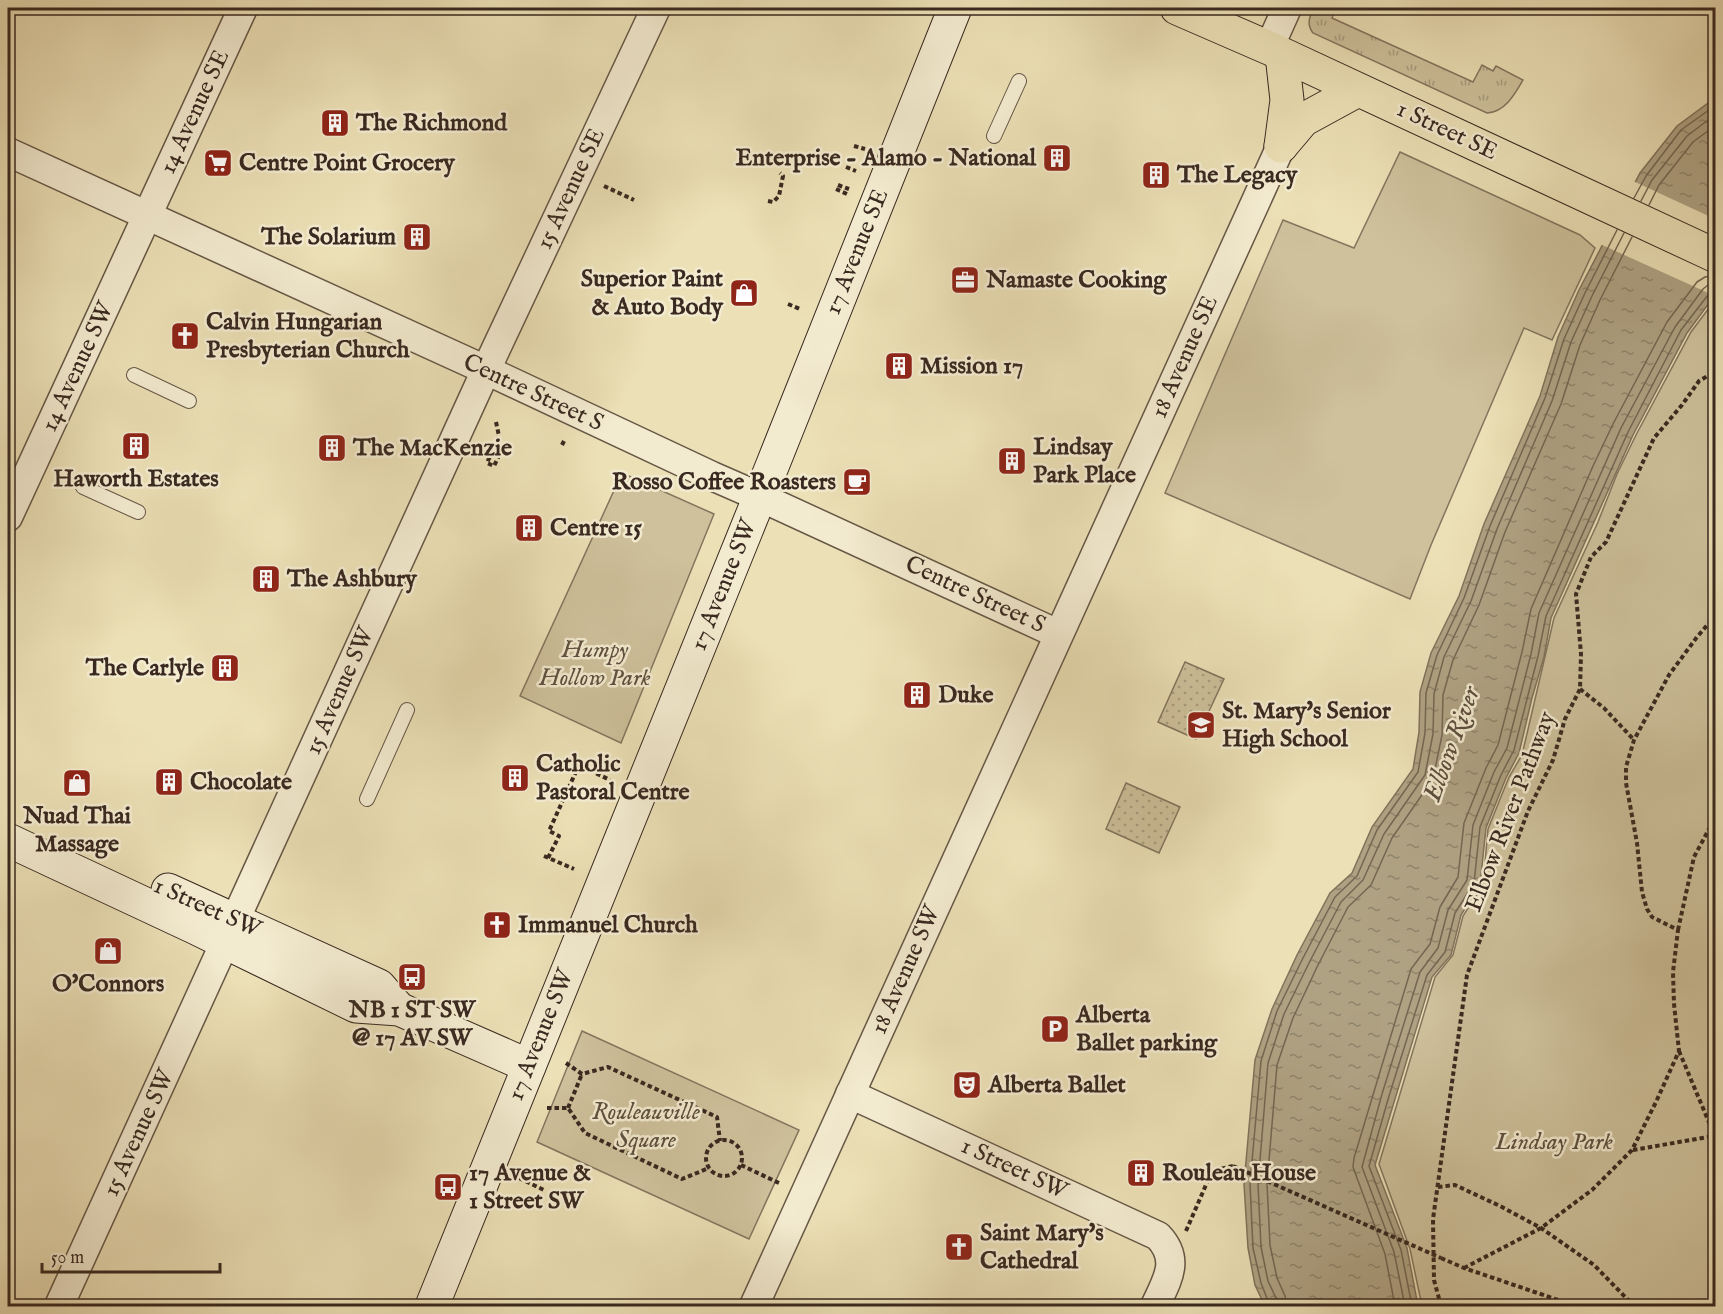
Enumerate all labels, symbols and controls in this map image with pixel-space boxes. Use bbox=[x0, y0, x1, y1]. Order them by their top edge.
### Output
street label: 14 Avenue SE bbox=[153, 45, 237, 179]
street label: 1 Street SE bbox=[1392, 94, 1502, 168]
building icon: The Richmond bbox=[319, 107, 351, 139]
place label: The Richmond bbox=[355, 108, 508, 139]
street label: 15 Avenue SE bbox=[529, 123, 613, 255]
building icon: Enterprise - Alamo - National bbox=[1041, 142, 1073, 174]
place label: Enterprise - Alamo - National bbox=[736, 143, 1036, 174]
supermarket icon: Centre Point Grocery bbox=[202, 147, 234, 179]
place label: Centre Point Grocery bbox=[239, 148, 456, 179]
building icon: The Legacy bbox=[1140, 159, 1172, 191]
place label: The Legacy bbox=[1176, 160, 1299, 191]
street label: 17 Avenue SE bbox=[818, 185, 896, 319]
building icon: The Solarium bbox=[401, 221, 433, 253]
place label: The Solarium bbox=[260, 222, 396, 253]
place label: Superior Paint & Auto Body bbox=[581, 264, 724, 323]
office icon: Namaste Cooking bbox=[949, 264, 981, 296]
place label: Namaste Cooking bbox=[985, 265, 1167, 296]
shop icon: Superior Paint & Auto Body bbox=[728, 277, 760, 309]
street label: 18 Avenue SE bbox=[1144, 291, 1226, 423]
street label: 14 Avenue SW bbox=[34, 296, 122, 437]
place label: Calvin Hungarian Presbyterian Church bbox=[206, 307, 410, 366]
church icon: Calvin Hungarian Presbyterian Church bbox=[169, 320, 201, 352]
street label: Centre Street S bbox=[458, 347, 608, 439]
building icon: Mission 17 bbox=[883, 350, 915, 382]
place label: Mission 17 bbox=[920, 351, 1023, 382]
building icon: Haworth Estates bbox=[120, 430, 152, 462]
building icon: The MacKenzie bbox=[316, 432, 348, 464]
place label: Lindsay Park Place bbox=[1033, 432, 1136, 491]
place label: The MacKenzie bbox=[352, 433, 512, 464]
building icon: Lindsay Park Place bbox=[996, 445, 1028, 477]
place label: Haworth Estates bbox=[53, 464, 219, 495]
cafe icon: Rosso Coffee Roasters bbox=[841, 466, 873, 498]
place label: Rosso Coffee Roasters bbox=[612, 467, 837, 498]
building icon: Centre 15 bbox=[513, 512, 545, 544]
place label: Centre 15 bbox=[550, 513, 642, 544]
street label: 17 Avenue SW bbox=[684, 514, 765, 655]
street label: Centre Street S bbox=[900, 549, 1050, 641]
building icon: The Ashbury bbox=[250, 563, 282, 595]
place label: The Ashbury bbox=[286, 564, 418, 595]
street label: 15 Avenue SW bbox=[298, 621, 382, 760]
park label: Humpy Hollow Park bbox=[538, 635, 651, 694]
building icon: The Carlyle bbox=[209, 652, 241, 684]
place label: The Carlyle bbox=[85, 653, 204, 684]
building icon: Duke bbox=[901, 679, 933, 711]
place label: Duke bbox=[938, 680, 993, 711]
water label: Elbow River bbox=[1416, 681, 1488, 807]
place label: St. Mary's Senior High School bbox=[1222, 696, 1391, 755]
street label: Elbow River Pathway bbox=[1459, 707, 1564, 917]
school or university icon: St. Mary's Senior High School bbox=[1185, 709, 1217, 741]
place label: Catholic Pastoral Centre bbox=[536, 749, 690, 808]
building icon: Catholic Pastoral Centre bbox=[499, 762, 531, 794]
building icon: Chocolate bbox=[153, 766, 185, 798]
shop icon: Nuad Thai Massage bbox=[61, 767, 93, 799]
place label: Chocolate bbox=[190, 767, 292, 798]
place label: Nuad Thai Massage bbox=[22, 801, 132, 860]
street label: 1 Street SW bbox=[149, 871, 267, 946]
street label: 18 Avenue SW bbox=[864, 900, 949, 1039]
church icon: Immanuel Church bbox=[481, 909, 513, 941]
place label: Immanuel Church bbox=[518, 910, 698, 941]
shop icon: O'Connors bbox=[92, 935, 124, 967]
bus stop icon: NB 1 ST SW @ 17 AV SW bbox=[396, 961, 428, 993]
street label: 17 Avenue SW bbox=[501, 964, 582, 1105]
place label: O'Connors bbox=[52, 969, 165, 1000]
place label: NB 1 ST SW @ 17 AV SW bbox=[348, 995, 477, 1054]
place label: Alberta Ballet parking bbox=[1075, 1000, 1218, 1059]
parking icon: Alberta Ballet parking bbox=[1039, 1013, 1071, 1045]
street label: 15 Avenue SW bbox=[96, 1064, 182, 1201]
theatre icon: Alberta Ballet bbox=[951, 1069, 983, 1101]
place label: Alberta Ballet bbox=[987, 1070, 1127, 1101]
park label: Rouleauville Square bbox=[592, 1097, 700, 1156]
park label: Lindsay Park bbox=[1494, 1127, 1613, 1158]
street label: 1 Street SW bbox=[956, 1131, 1073, 1208]
building icon: Rouleau House bbox=[1125, 1157, 1157, 1189]
place label: 17 Avenue & 1 Street SW bbox=[469, 1158, 591, 1217]
place label: Rouleau House bbox=[1162, 1158, 1316, 1189]
bus stop icon: 17 Avenue & 1 Street SW bbox=[432, 1171, 464, 1203]
place label: Saint Mary's Cathedral bbox=[980, 1218, 1104, 1277]
church icon: Saint Mary's Cathedral bbox=[943, 1231, 975, 1263]
scale bar bbox=[42, 1236, 220, 1274]
text: 50 m bbox=[51, 1247, 84, 1270]

